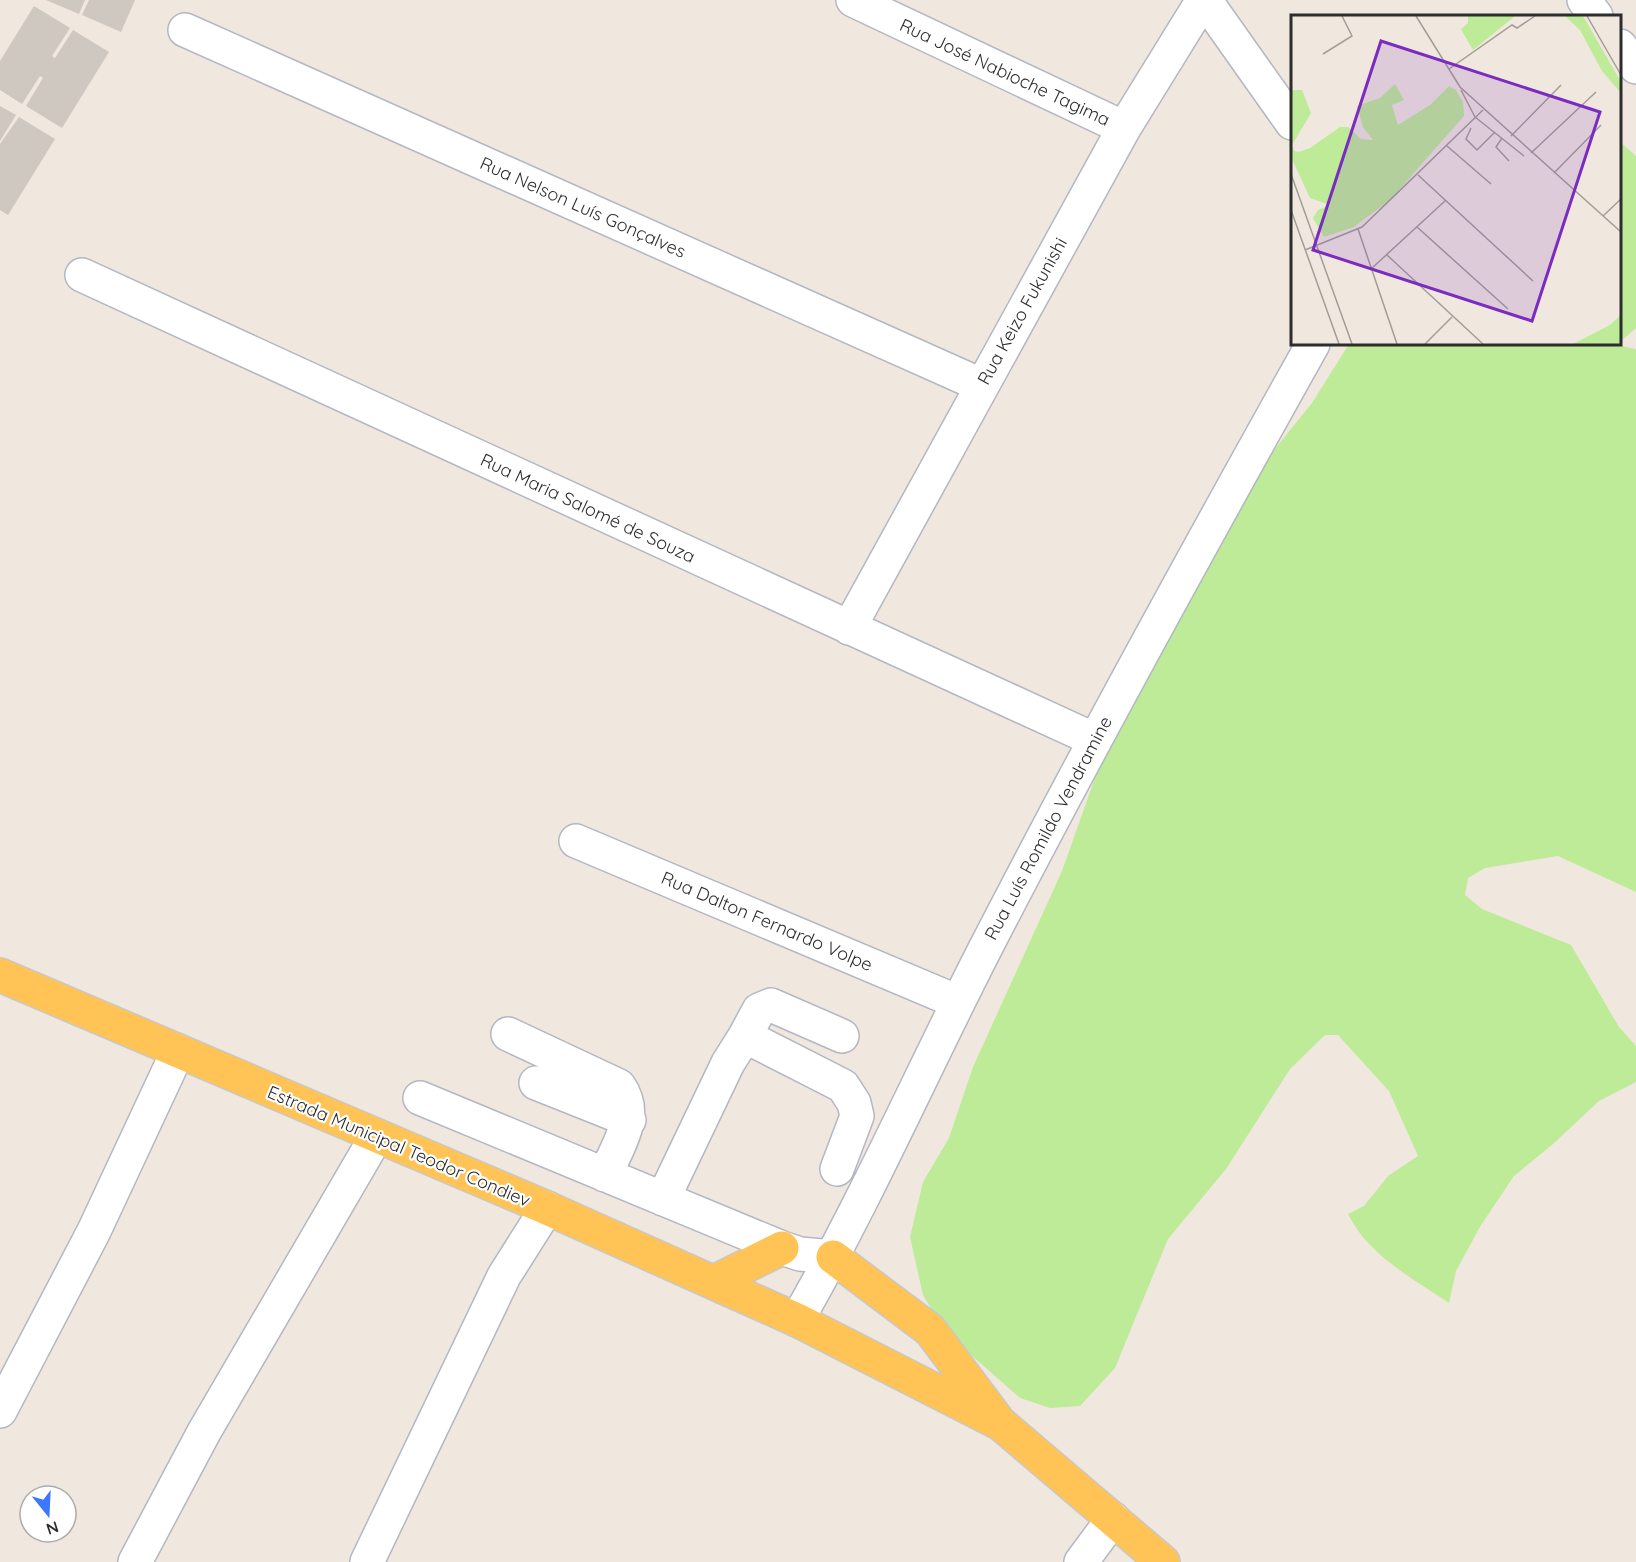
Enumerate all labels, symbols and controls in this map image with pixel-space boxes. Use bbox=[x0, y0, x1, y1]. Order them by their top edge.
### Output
street label: Rua José Nabioche Tagima bbox=[896, 13, 1114, 131]
inset map bbox=[1291, 15, 1621, 345]
street label: Rua Nelson Luís Gonçalves bbox=[477, 151, 689, 263]
street label: Rua Keizo Fukunishi bbox=[972, 233, 1072, 389]
street label: Rua Maria Salomé de Souza bbox=[477, 448, 699, 568]
street label: Rua Luís Romildo Vendramine bbox=[979, 712, 1117, 944]
street label: Rua Dalton Fernardo Volpe bbox=[658, 866, 876, 976]
street label: Estrada Municipal Teodor Condiev bbox=[264, 1080, 534, 1212]
north arrow bbox=[18, 1484, 78, 1544]
text: N bbox=[44, 1517, 61, 1540]

